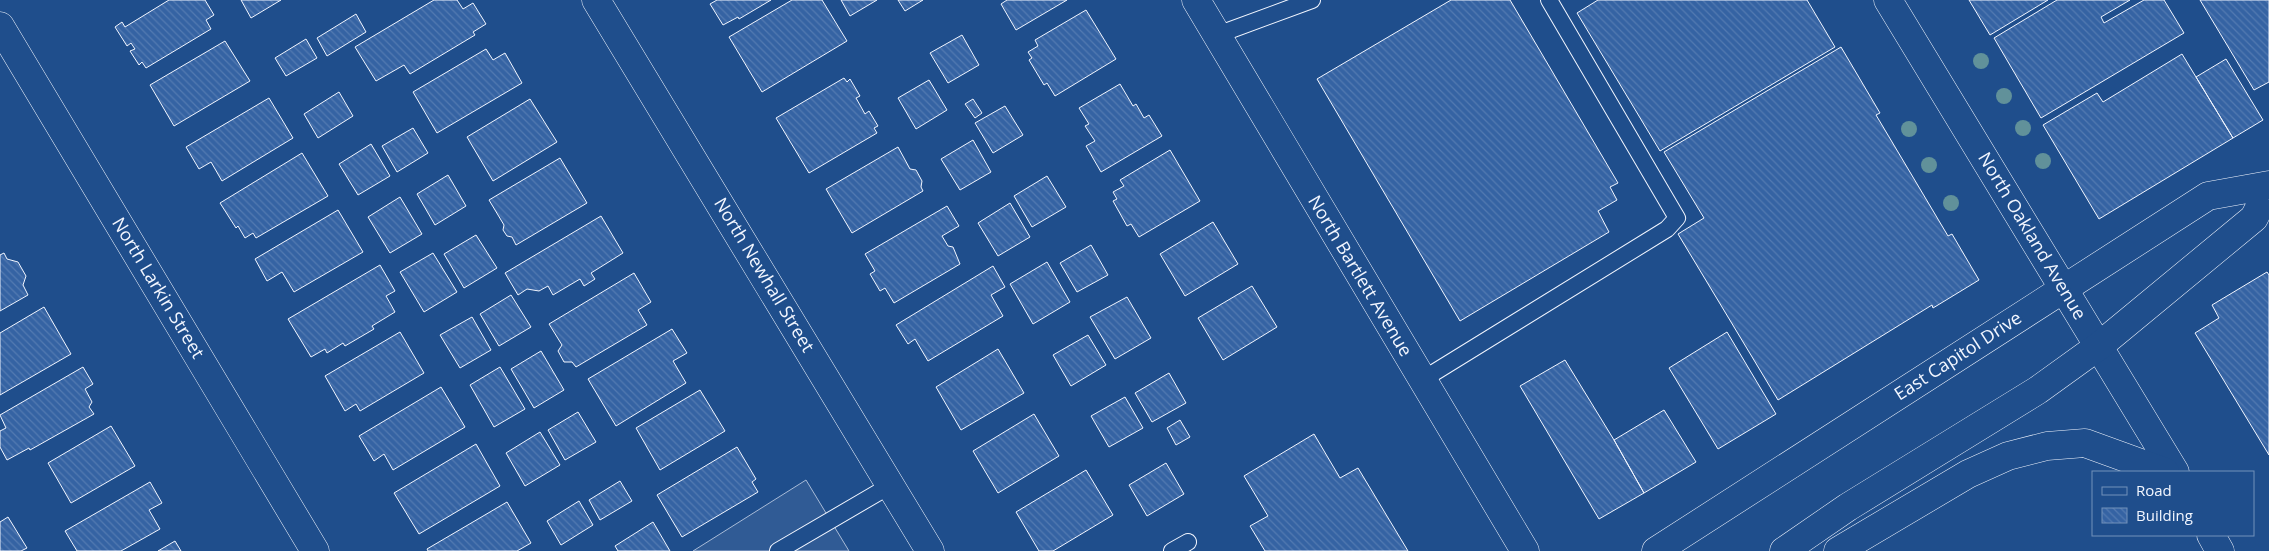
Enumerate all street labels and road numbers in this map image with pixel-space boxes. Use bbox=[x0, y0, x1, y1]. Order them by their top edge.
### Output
street label: North Oakland Avenue bbox=[1973, 147, 2092, 324]
street label: North Bartlett Avenue bbox=[1303, 190, 1419, 361]
street label: North Newhall Street bbox=[709, 193, 821, 356]
street label: North Larkin Street bbox=[107, 212, 211, 363]
street label: East Capitol Drive bbox=[1889, 305, 2026, 405]

